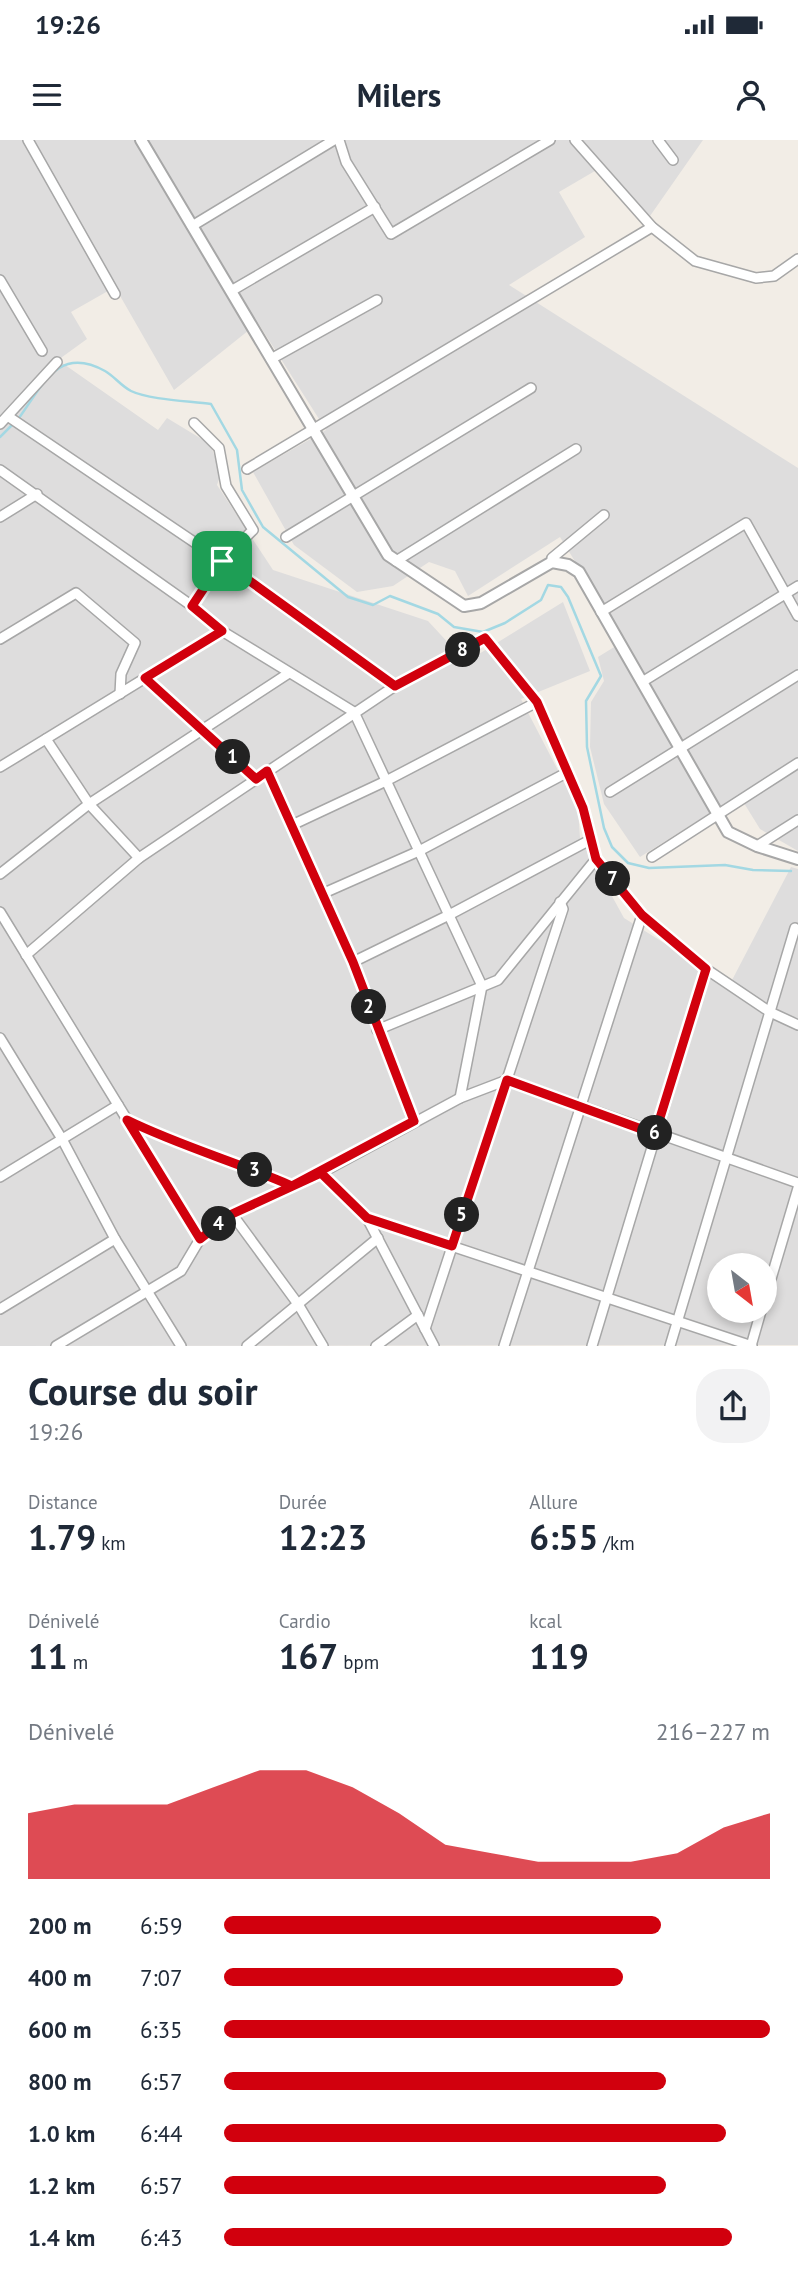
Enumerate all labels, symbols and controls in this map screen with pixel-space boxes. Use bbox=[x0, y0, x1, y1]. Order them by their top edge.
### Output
text: 19:26 bbox=[35, 8, 101, 41]
text: Milers bbox=[357, 74, 441, 116]
icon: menu bbox=[28, 76, 66, 114]
icon: person bbox=[732, 76, 770, 114]
pin bbox=[192, 531, 252, 591]
icon: arrive bbox=[203, 542, 241, 580]
pin: 8 bbox=[446, 632, 480, 668]
text: 8 bbox=[457, 637, 468, 661]
pin: 1 bbox=[216, 740, 250, 774]
text: 1 bbox=[227, 744, 238, 768]
pin: 7 bbox=[596, 862, 630, 896]
text: 7 bbox=[607, 866, 618, 890]
pin: 2 bbox=[352, 990, 386, 1024]
text: 2 bbox=[363, 994, 374, 1018]
pin: 6 bbox=[638, 1116, 672, 1150]
text: 6 bbox=[649, 1120, 660, 1144]
pin: 3 bbox=[238, 1152, 272, 1188]
text: 3 bbox=[249, 1157, 260, 1181]
pin: 5 bbox=[444, 1198, 480, 1232]
text: 5 bbox=[456, 1202, 467, 1226]
pin: 4 bbox=[202, 1206, 236, 1242]
text: 4 bbox=[213, 1211, 224, 1235]
north arrow bbox=[707, 1253, 777, 1323]
map controls bbox=[707, 1253, 777, 1323]
text: Course du soir bbox=[28, 1366, 258, 1415]
button: share bbox=[696, 1369, 770, 1443]
text: 19:26 bbox=[28, 1417, 83, 1446]
text: Distance bbox=[28, 1490, 98, 1514]
text: Durée bbox=[279, 1490, 327, 1514]
text: Allure bbox=[529, 1490, 578, 1514]
text: 1.79 bbox=[28, 1514, 96, 1560]
text: 12:23 bbox=[279, 1514, 367, 1560]
text: 6:55 bbox=[529, 1514, 598, 1560]
text: km bbox=[96, 1531, 126, 1555]
text: /km bbox=[598, 1531, 635, 1555]
text: Dénivelé bbox=[28, 1609, 99, 1633]
text: Cardio bbox=[279, 1609, 331, 1633]
text: kcal bbox=[529, 1609, 562, 1633]
text: 11 bbox=[28, 1633, 68, 1679]
text: 167 bbox=[279, 1633, 338, 1679]
text: 119 bbox=[529, 1633, 589, 1679]
text: m bbox=[68, 1650, 88, 1674]
text: bpm bbox=[338, 1650, 379, 1674]
text: Dénivelé bbox=[28, 1717, 114, 1746]
text: 216–227 m bbox=[656, 1717, 770, 1746]
text: 200 m bbox=[28, 1911, 91, 1940]
text: 6:59 bbox=[140, 1911, 183, 1940]
text: 400 m bbox=[28, 1963, 91, 1992]
text: 7:07 bbox=[140, 1963, 183, 1992]
text: 600 m bbox=[28, 2015, 91, 2044]
text: 6:35 bbox=[140, 2015, 183, 2044]
text: 800 m bbox=[28, 2067, 91, 2096]
text: 6:57 bbox=[140, 2067, 183, 2096]
text: 1.0 km bbox=[28, 2119, 95, 2148]
text: 6:44 bbox=[140, 2119, 183, 2148]
text: 1.2 km bbox=[28, 2171, 95, 2200]
text: 6:57 bbox=[140, 2171, 183, 2200]
text: 1.4 km bbox=[28, 2223, 95, 2252]
text: 6:43 bbox=[140, 2223, 183, 2252]

